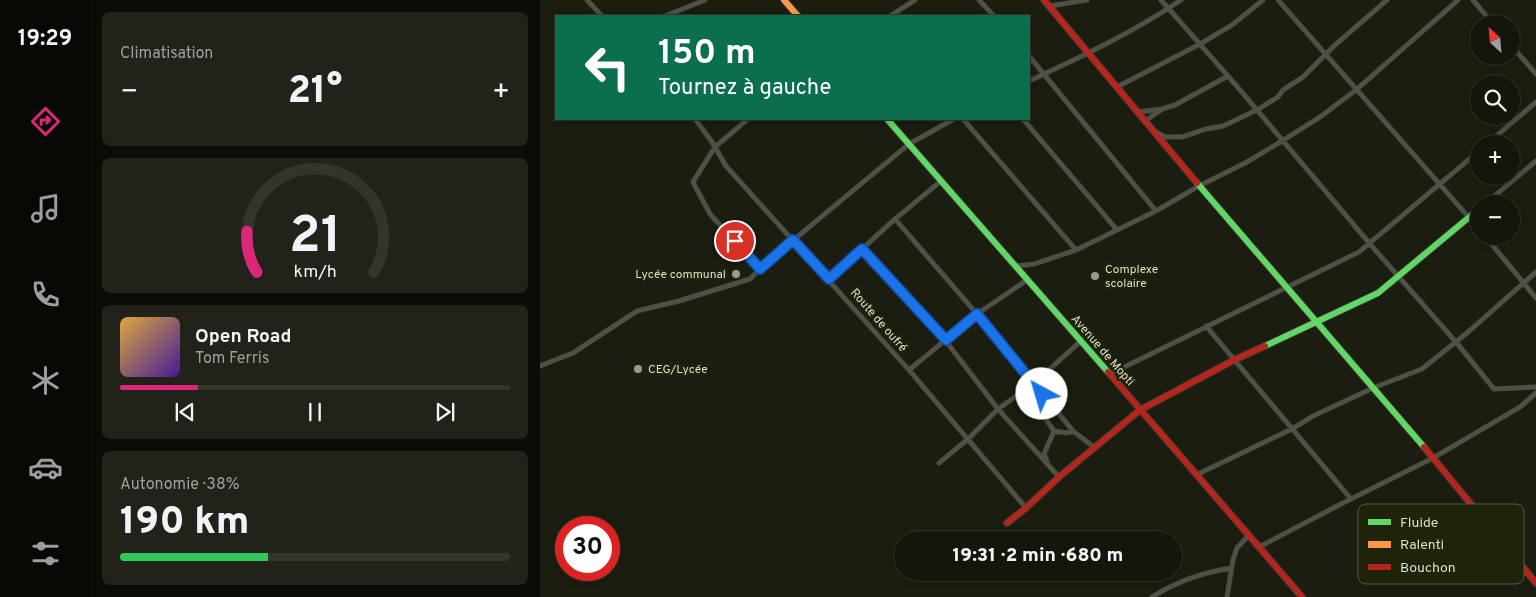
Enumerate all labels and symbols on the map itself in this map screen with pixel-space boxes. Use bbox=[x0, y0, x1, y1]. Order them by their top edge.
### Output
north arrow bbox=[1470, 15, 1520, 65]
pin bbox=[714, 220, 756, 262]
place label: Complexe scolaire bbox=[1105, 262, 1158, 292]
place label: Lycée communal bbox=[635, 267, 726, 283]
marker: Lycée communal bbox=[730, 268, 742, 280]
marker: Complexe scolaire bbox=[1089, 270, 1101, 282]
street label: Route de oufré bbox=[846, 286, 910, 356]
street label: Avenue de Mopti bbox=[1067, 312, 1138, 390]
place label: CEG/Lycée bbox=[648, 362, 708, 378]
marker: CEG/Lycée bbox=[632, 363, 644, 375]
position arrow bbox=[1015, 367, 1067, 419]
legend bbox=[1358, 504, 1524, 584]
text: Fluide bbox=[1400, 515, 1438, 532]
speed limit sign: 30 bbox=[555, 516, 620, 581]
text: Ralenti bbox=[1400, 537, 1444, 554]
text: Bouchon bbox=[1400, 560, 1456, 577]

